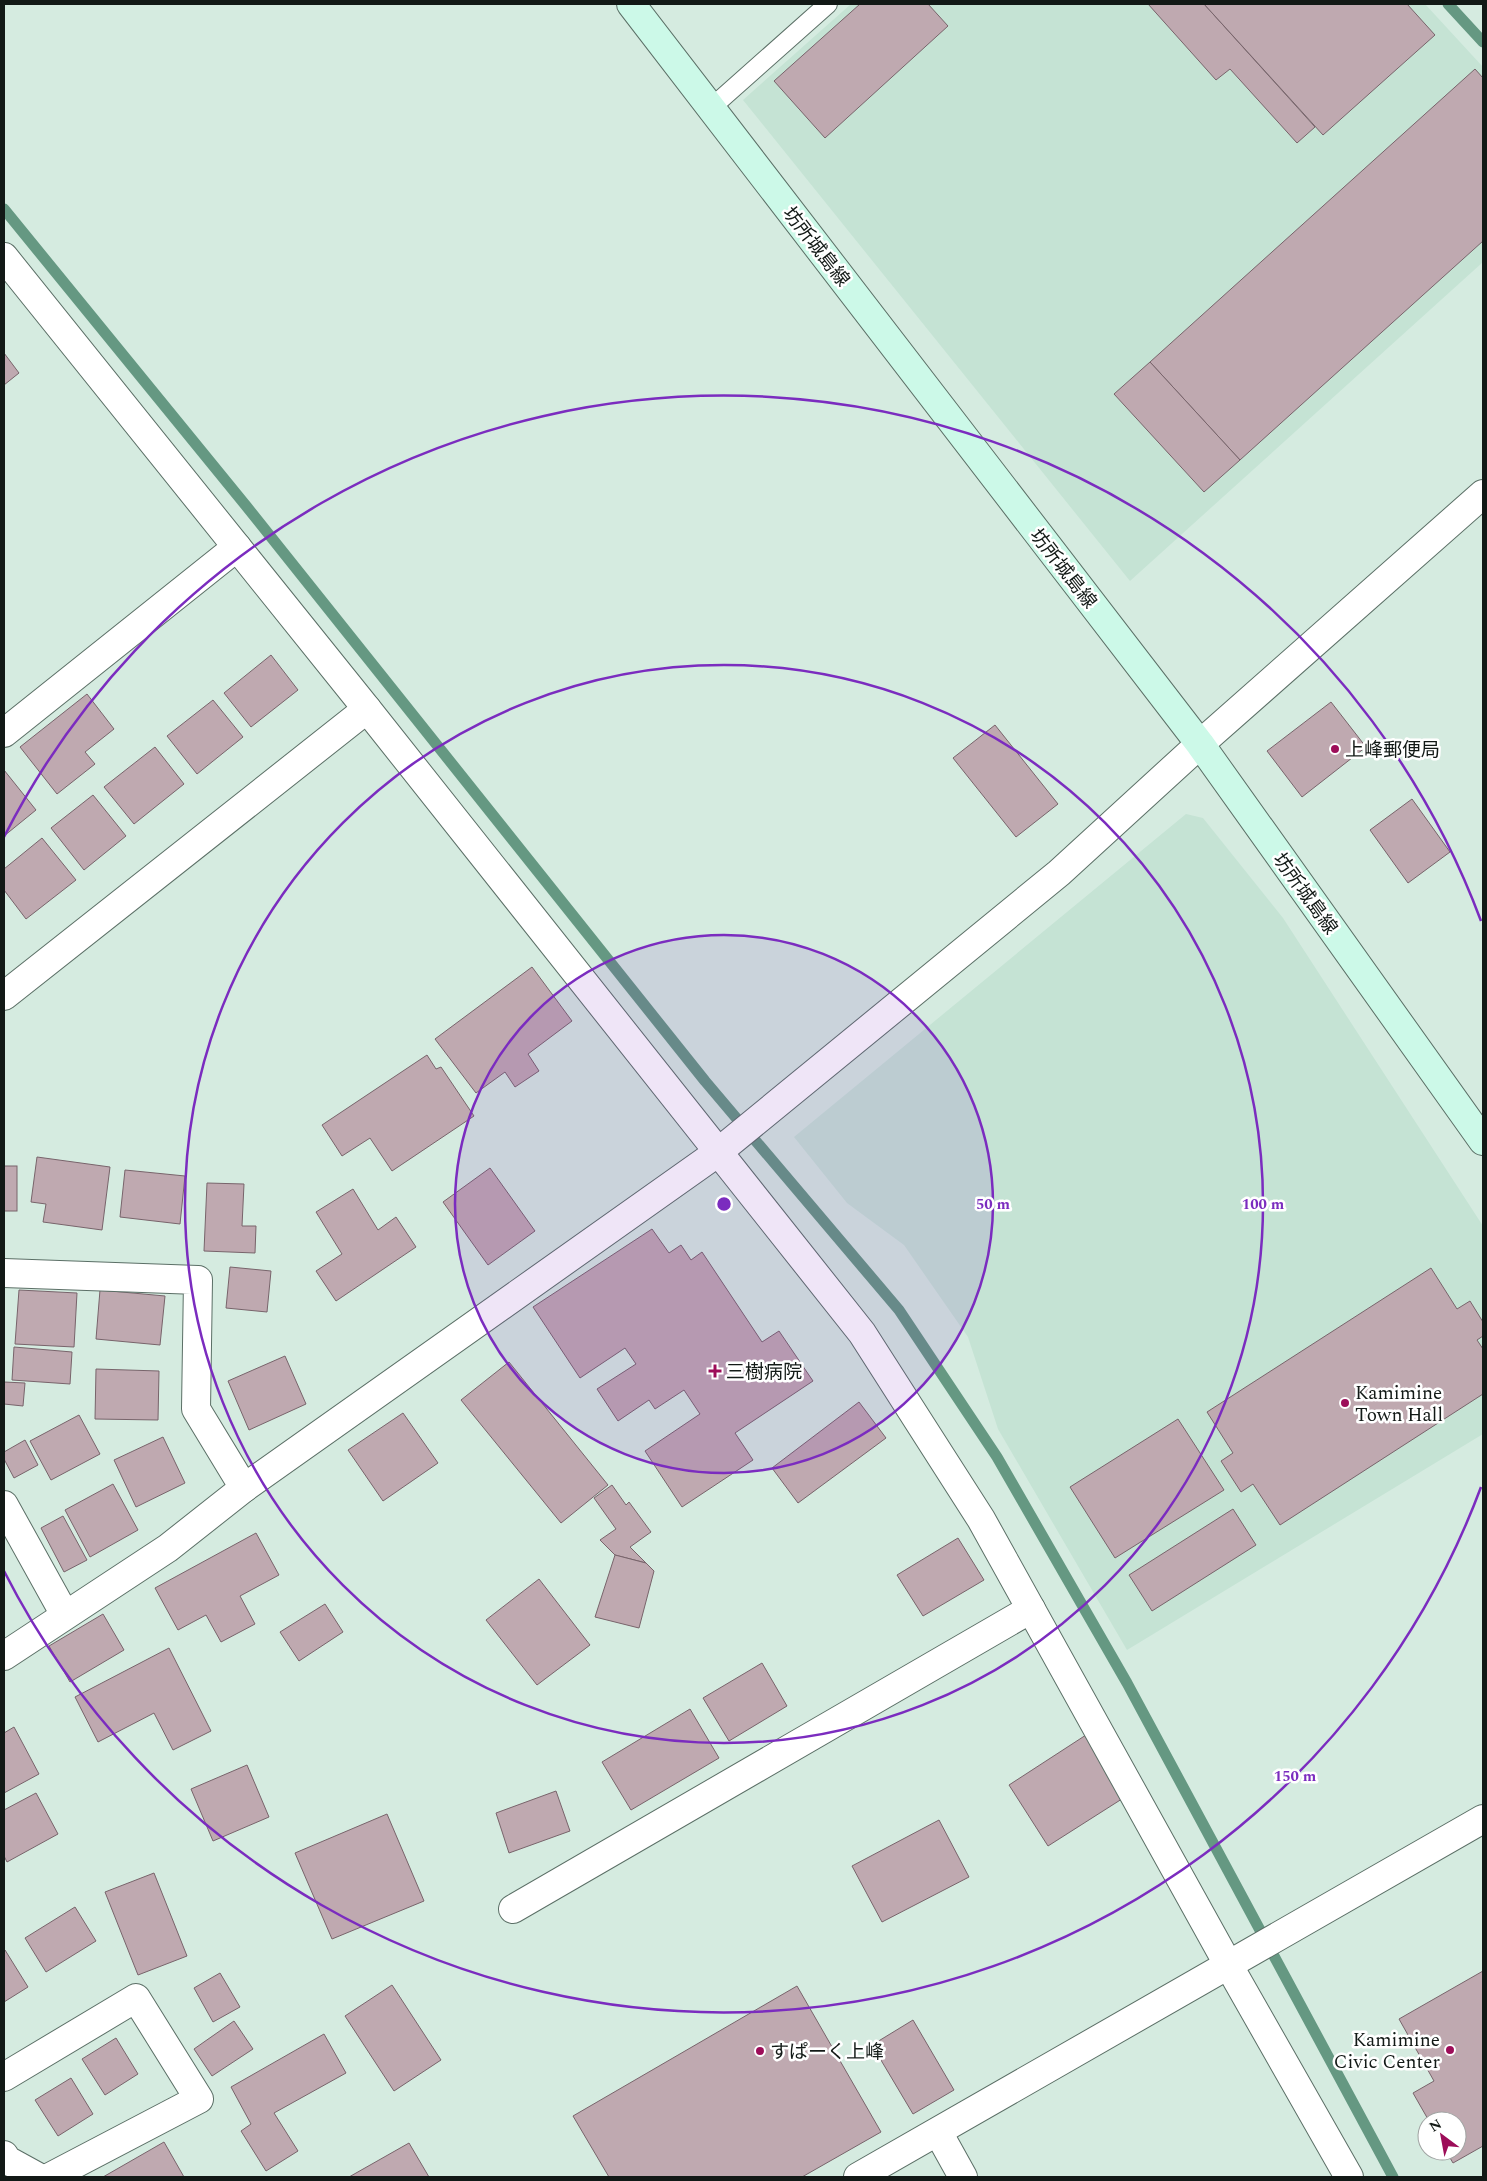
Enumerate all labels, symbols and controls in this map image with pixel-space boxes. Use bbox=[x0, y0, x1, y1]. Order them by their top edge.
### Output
street label: 坊所城島線 bbox=[775, 201, 856, 293]
street label: 坊所城島線 bbox=[1022, 523, 1103, 615]
place label: 上峰郵便局 bbox=[1345, 736, 1440, 765]
marker: 上峰郵便局 bbox=[1329, 743, 1341, 755]
street label: 坊所城島線 bbox=[1265, 847, 1344, 941]
text: 50 m bbox=[976, 1193, 1011, 1216]
text: 100 m bbox=[1242, 1193, 1285, 1216]
centre of rings bbox=[715, 1195, 733, 1213]
place label: 三樹病院 bbox=[726, 1358, 802, 1387]
marker: 三樹病院 bbox=[708, 1364, 722, 1378]
place label: Kamimine Town Hall bbox=[1355, 1379, 1443, 1430]
marker: Kamimine Town Hall bbox=[1339, 1397, 1351, 1409]
text: 150 m bbox=[1274, 1765, 1317, 1788]
place label: Kamimine Civic Center bbox=[1334, 2026, 1440, 2077]
place label: すぱーく上峰 bbox=[770, 2038, 884, 2067]
marker: Kamimine Civic Center bbox=[1444, 2044, 1456, 2056]
marker: すぱーく上峰 bbox=[754, 2045, 766, 2057]
north arrow bbox=[1417, 2111, 1467, 2161]
text: N bbox=[1425, 2113, 1446, 2137]

